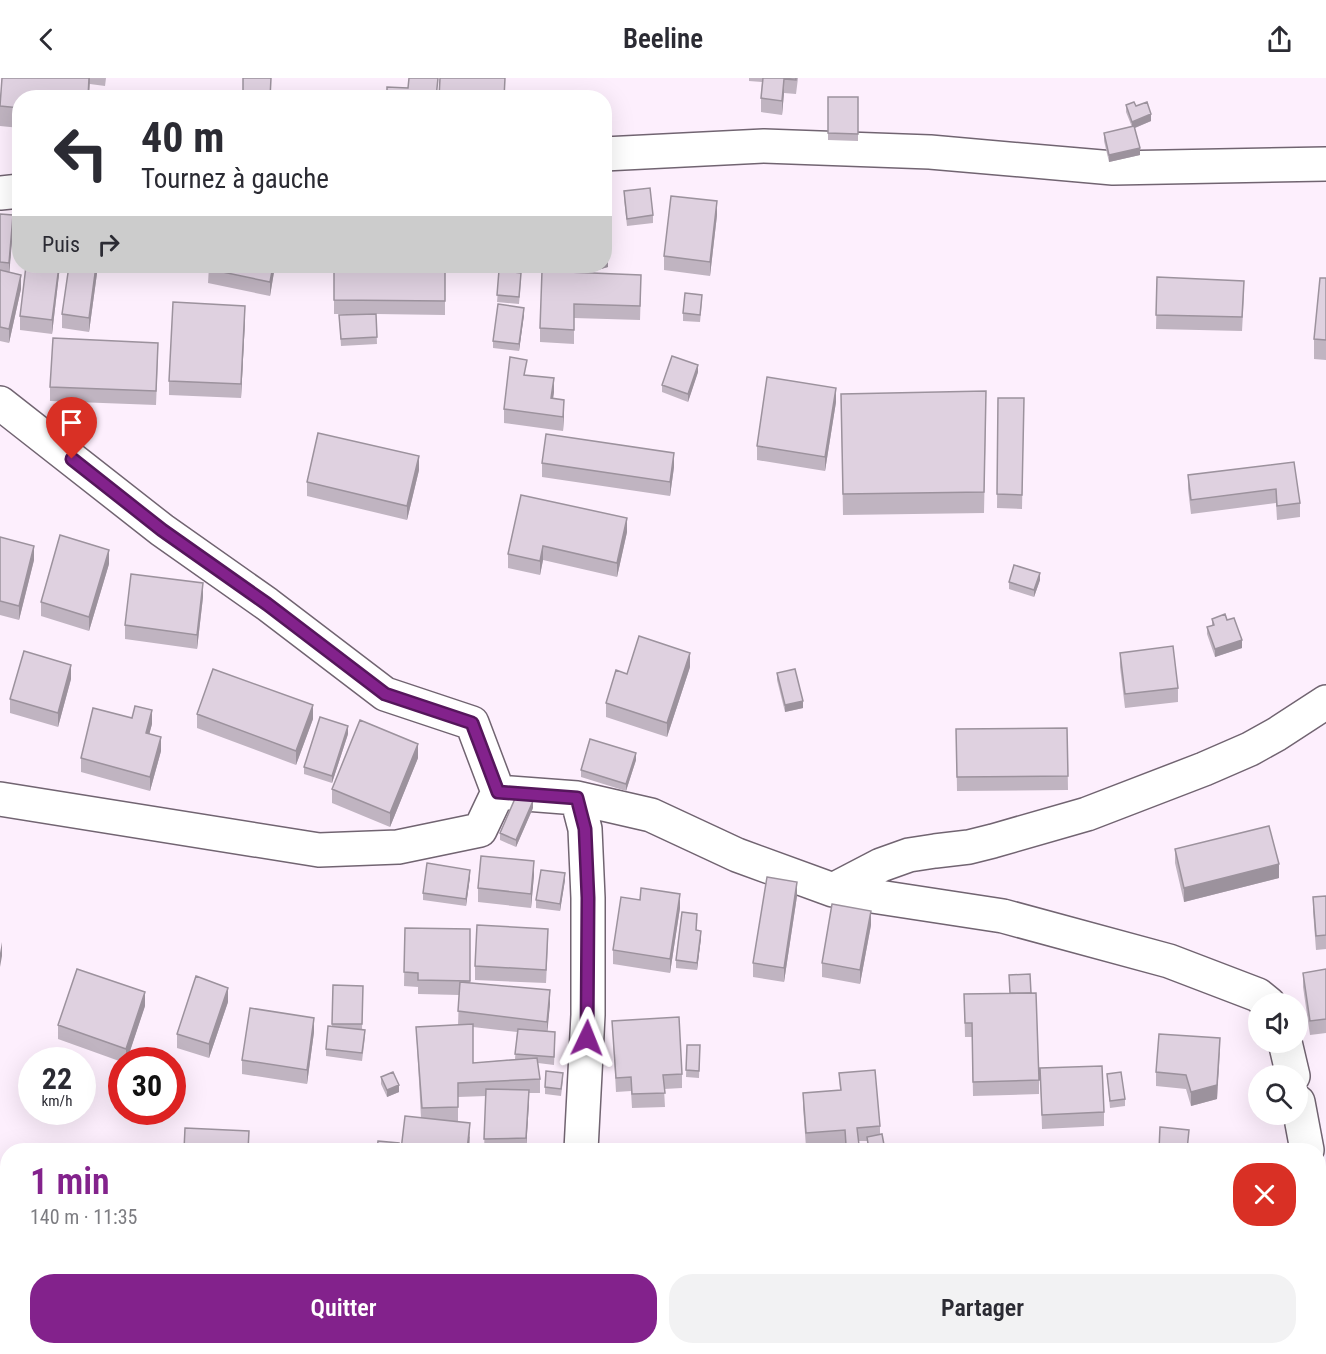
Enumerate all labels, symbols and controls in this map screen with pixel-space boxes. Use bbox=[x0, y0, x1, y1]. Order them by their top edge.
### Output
icon: back bbox=[30, 23, 63, 56]
text: Beeline bbox=[623, 23, 703, 55]
icon: share bbox=[1263, 23, 1296, 56]
text: 40 m bbox=[141, 113, 224, 162]
icon: left bbox=[42, 114, 120, 192]
text: Tournez à gauche bbox=[141, 163, 329, 195]
icon: right bbox=[92, 228, 125, 261]
text: Puis bbox=[42, 232, 80, 257]
pin bbox=[46, 397, 97, 459]
icon: arrive bbox=[55, 406, 88, 439]
map controls bbox=[1248, 993, 1308, 1125]
button: sound bbox=[1248, 993, 1308, 1053]
position arrow bbox=[555, 1006, 619, 1070]
speed limit sign: 30 bbox=[108, 1047, 186, 1125]
text: 22 bbox=[42, 1061, 72, 1096]
button: search bbox=[1248, 1065, 1308, 1125]
text: km/h bbox=[42, 1092, 72, 1110]
text: 1 min bbox=[30, 1161, 110, 1203]
button: close bbox=[1233, 1163, 1296, 1226]
text: 140 m · 11:35 bbox=[30, 1205, 137, 1229]
button: Quitter bbox=[30, 1274, 657, 1343]
button: Partager bbox=[669, 1274, 1296, 1343]

